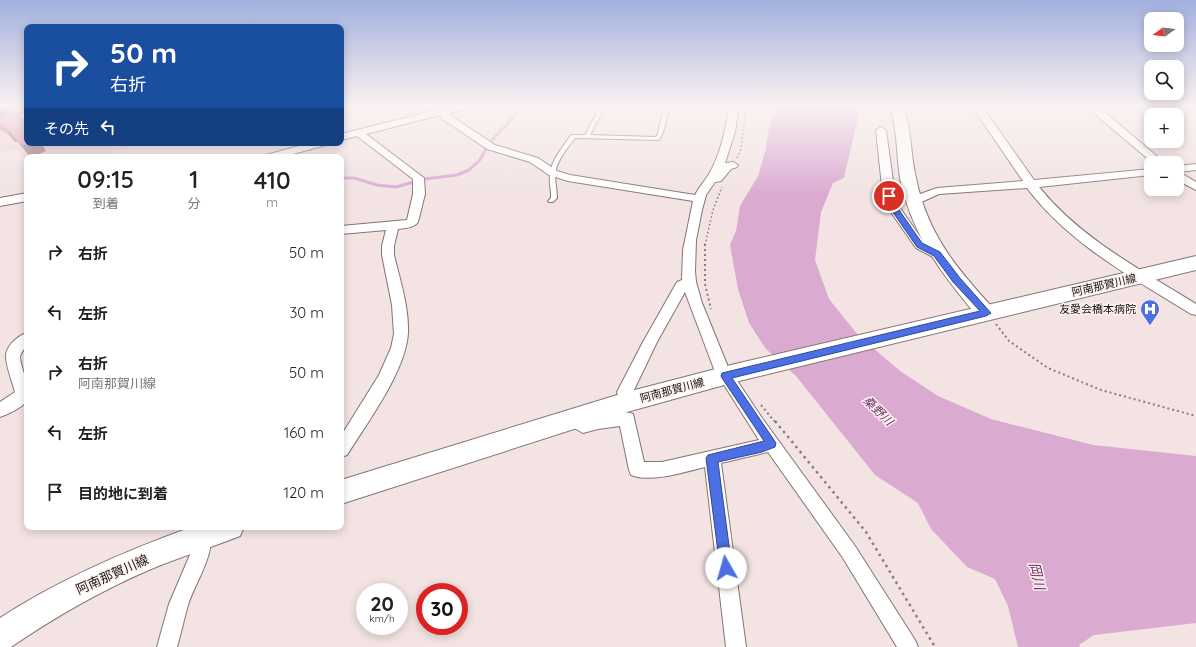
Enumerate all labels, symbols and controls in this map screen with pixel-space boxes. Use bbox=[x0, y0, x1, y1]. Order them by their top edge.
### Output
north arrow bbox=[1144, 12, 1184, 52]
map controls bbox=[1144, 12, 1184, 196]
text: 50 m bbox=[110, 35, 177, 70]
icon: right bbox=[44, 40, 96, 92]
button: search bbox=[1144, 60, 1184, 100]
text: 右折 bbox=[110, 73, 146, 96]
button: + bbox=[1144, 108, 1184, 148]
icon: left bbox=[97, 116, 119, 138]
text: その先 bbox=[44, 119, 89, 138]
button: − bbox=[1144, 156, 1184, 196]
text: 09:15 bbox=[77, 164, 134, 194]
text: 1 bbox=[189, 164, 199, 194]
text: 410 bbox=[254, 165, 291, 195]
pin bbox=[872, 179, 906, 213]
icon: arrive bbox=[878, 185, 900, 207]
text: m bbox=[266, 194, 278, 210]
text: 到着 bbox=[93, 195, 119, 211]
text: 分 bbox=[187, 195, 200, 211]
icon: right bbox=[44, 241, 66, 263]
text: 50 m bbox=[289, 243, 324, 262]
text: 右折 bbox=[78, 244, 108, 263]
street label: 阿南那賀川線 bbox=[1070, 271, 1138, 299]
hospital icon: 友愛会橋本病院 bbox=[1139, 298, 1161, 326]
icon: left bbox=[44, 301, 66, 323]
place label: 友愛会橋本病院 bbox=[1059, 302, 1136, 316]
text: 30 m bbox=[289, 303, 324, 322]
text: 左折 bbox=[78, 304, 108, 323]
text: 右折 bbox=[78, 354, 108, 373]
icon: right bbox=[44, 361, 66, 383]
text: 50 m bbox=[289, 363, 324, 382]
text: 阿南那賀川線 bbox=[78, 375, 156, 391]
street label: 阿南那賀川線 bbox=[638, 375, 706, 405]
water label: 桑野川 bbox=[860, 393, 898, 430]
icon: left bbox=[44, 421, 66, 443]
text: 160 m bbox=[284, 423, 324, 442]
text: 左折 bbox=[78, 424, 108, 443]
icon: arrive bbox=[44, 481, 66, 503]
text: 120 m bbox=[283, 483, 324, 502]
text: 目的地に到着 bbox=[78, 484, 168, 503]
position arrow bbox=[705, 547, 747, 589]
street label: 阿南那賀川線 bbox=[73, 551, 151, 597]
water label: 岡川 bbox=[1025, 560, 1049, 594]
speed limit sign: 30 bbox=[416, 583, 468, 635]
text: 20 bbox=[370, 591, 394, 616]
text: km/h bbox=[369, 612, 395, 625]

